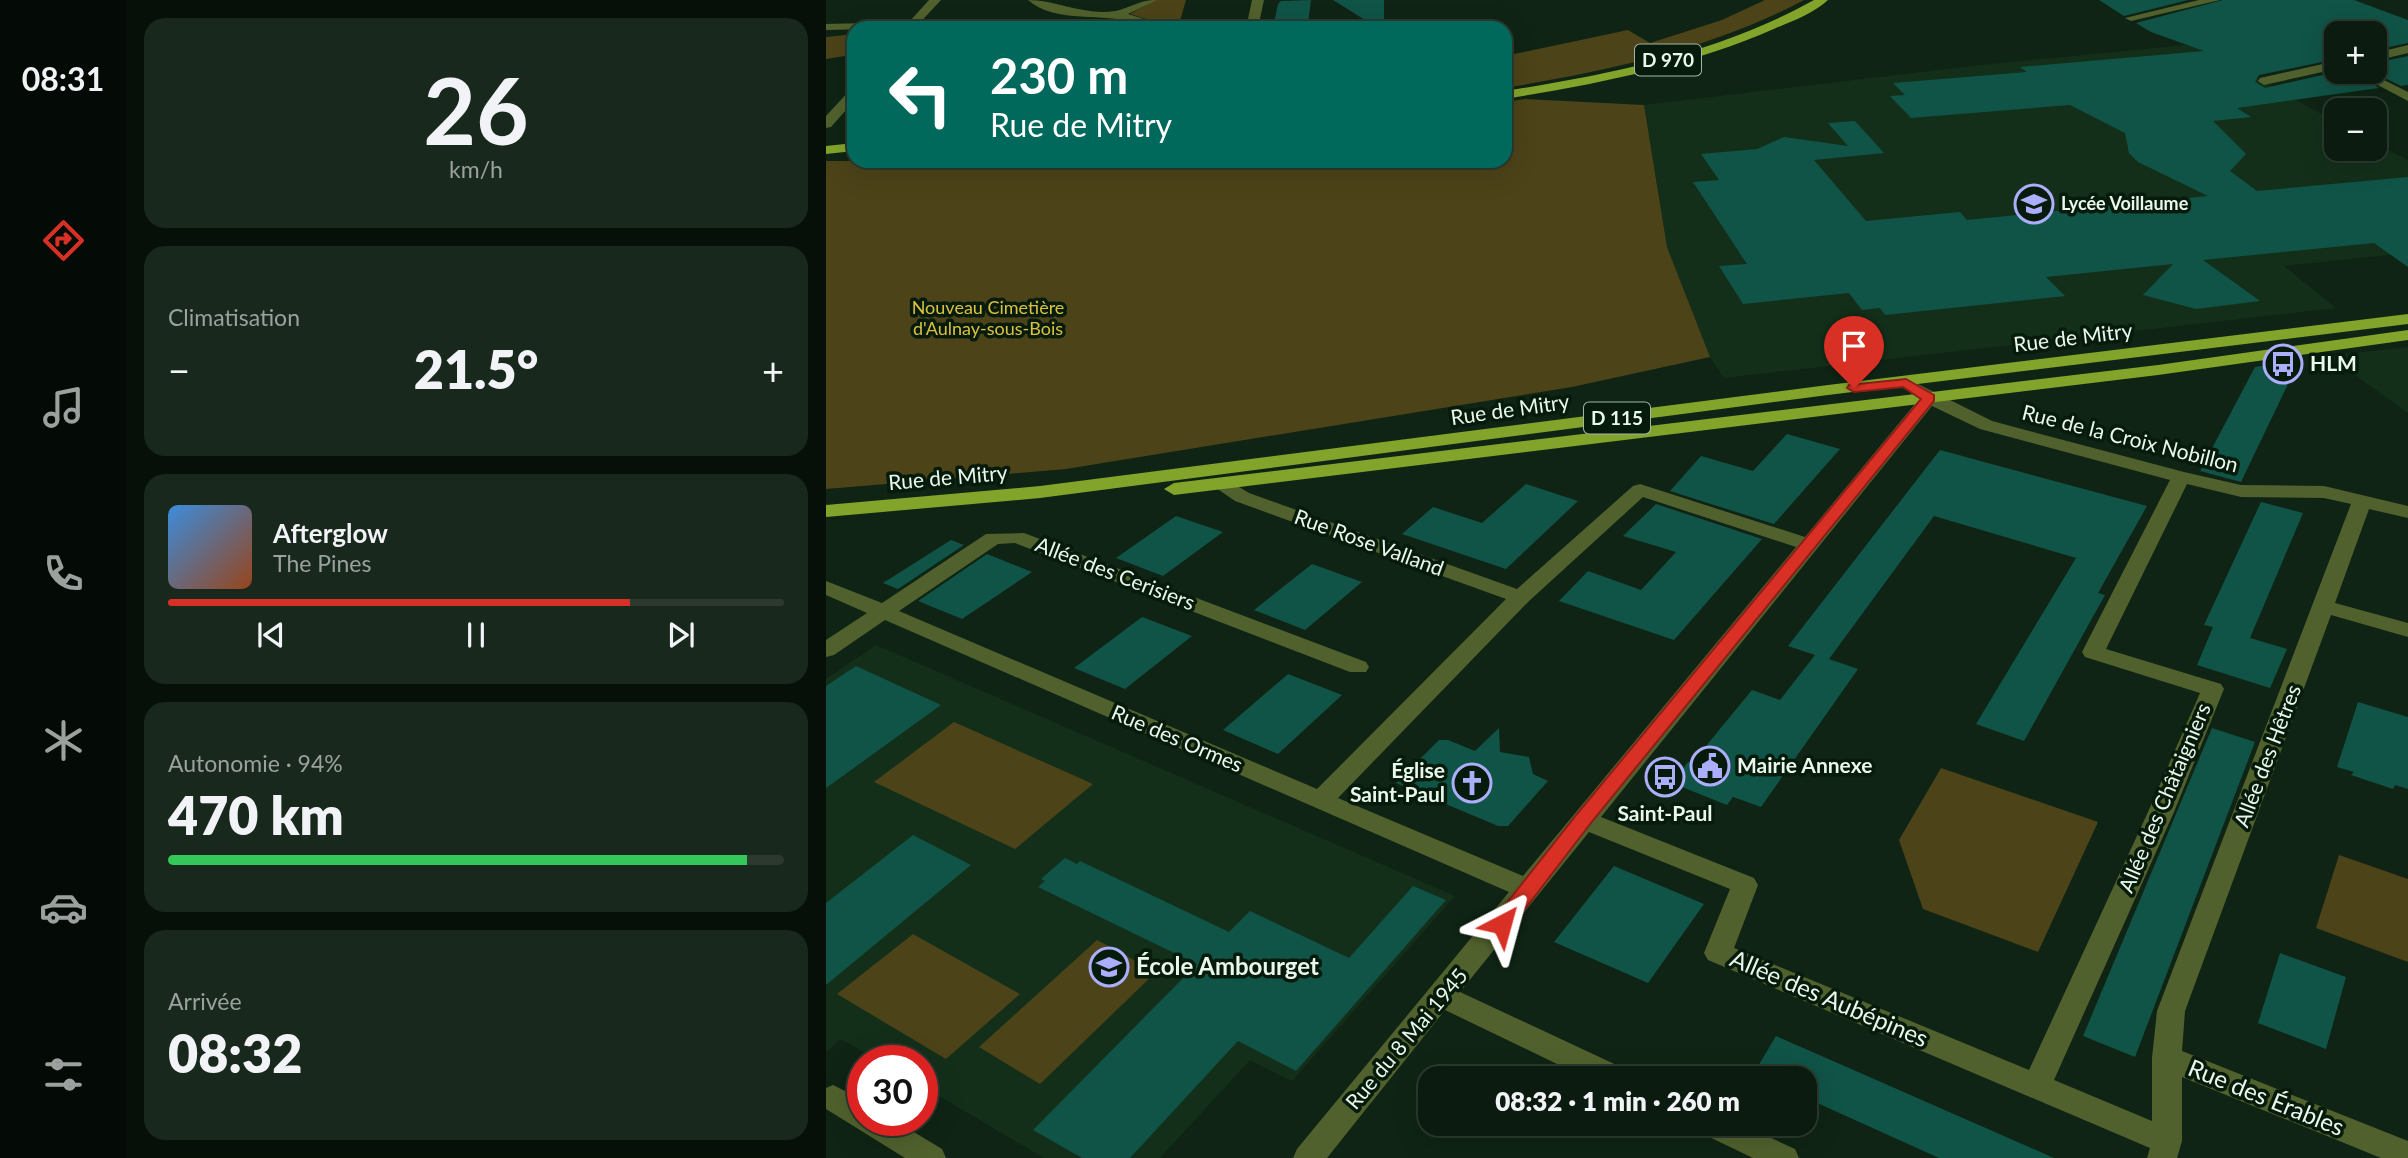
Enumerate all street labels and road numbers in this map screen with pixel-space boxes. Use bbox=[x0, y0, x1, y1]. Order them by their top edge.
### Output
road number: D 970 bbox=[1635, 44, 1701, 76]
street label: Rue de Mitry bbox=[2012, 317, 2134, 356]
street label: Rue de Mitry bbox=[1449, 388, 1571, 429]
street label: Rue de la Croix Nobillon bbox=[2020, 399, 2241, 477]
road number: D 115 bbox=[1584, 402, 1650, 434]
street label: Rue de Mitry bbox=[887, 459, 1009, 494]
street label: Rue Rose Valland bbox=[1291, 503, 1448, 580]
street label: Allée des Cerisiers bbox=[1032, 531, 1199, 614]
street label: Allée des Hêtres bbox=[2228, 681, 2305, 830]
street label: Rue des Ormes bbox=[1108, 699, 1247, 776]
street label: Allée des Châtaigniers bbox=[2112, 699, 2215, 896]
street label: Allée des Aubépines bbox=[1726, 943, 1933, 1052]
street label: Rue du 8 Mai 1945 bbox=[1340, 963, 1472, 1114]
street label: Rue des Érables bbox=[2184, 1052, 2349, 1141]

